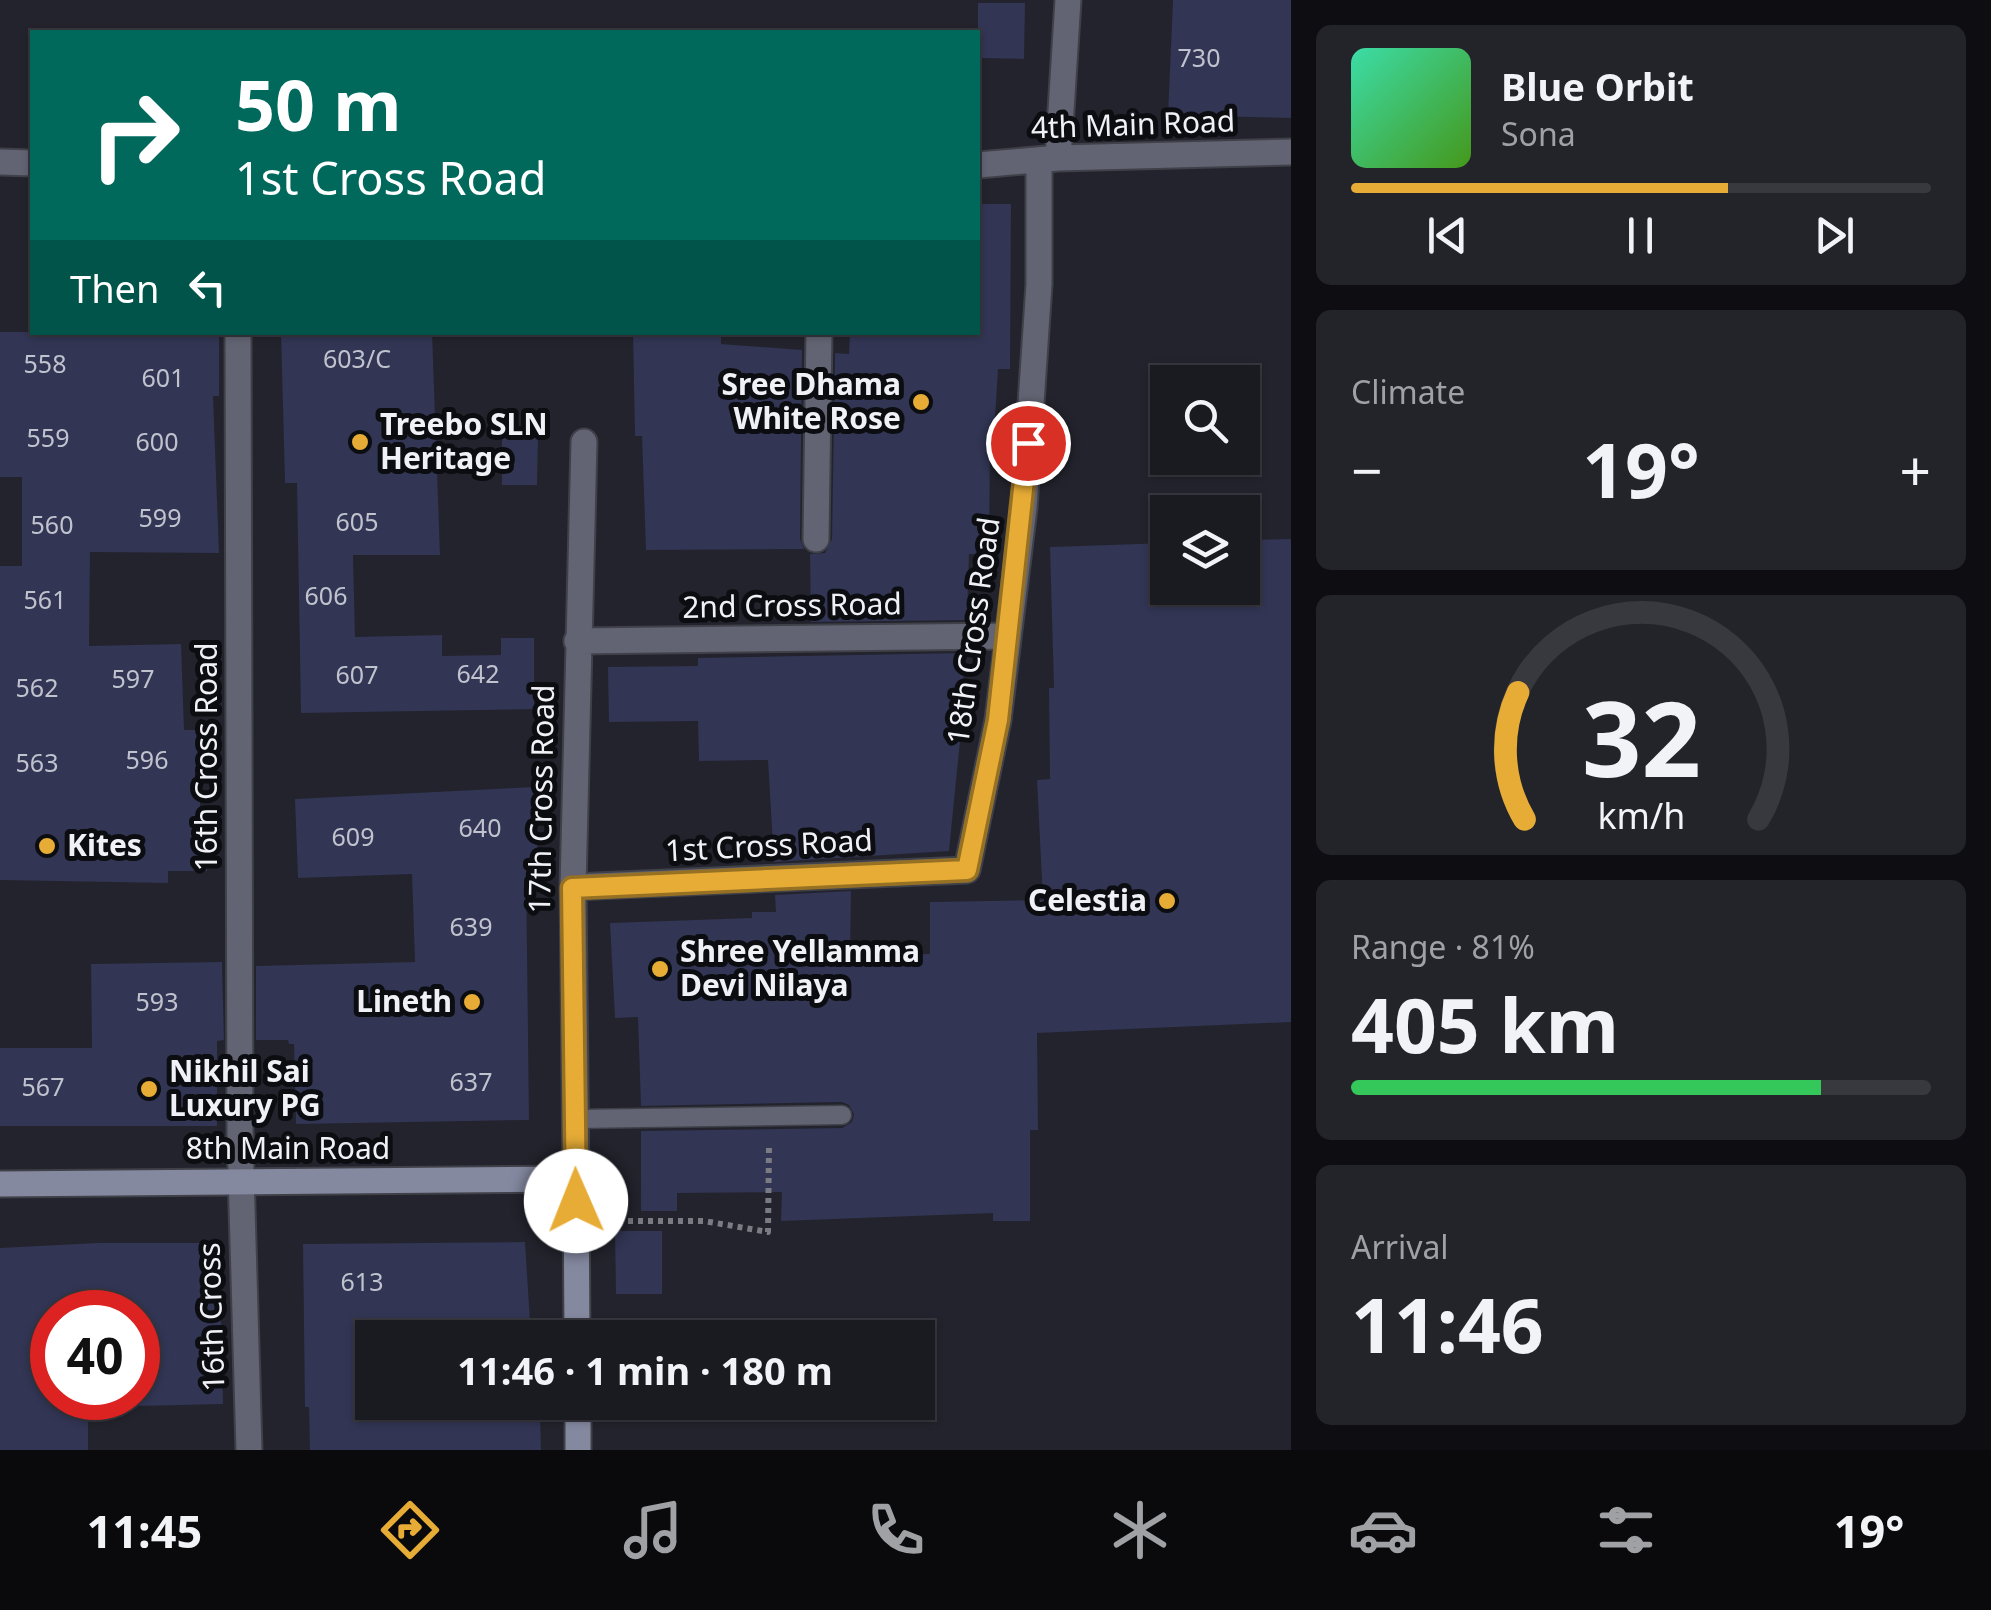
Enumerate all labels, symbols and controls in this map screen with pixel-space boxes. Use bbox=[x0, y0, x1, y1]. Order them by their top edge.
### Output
house number: 730 bbox=[1178, 40, 1220, 74]
text: 50 m bbox=[235, 56, 402, 152]
text: Blue Orbit bbox=[1501, 60, 1694, 112]
icon: right bbox=[70, 70, 200, 200]
street label: 4th Main Road bbox=[1030, 99, 1236, 148]
text: Sona bbox=[1501, 112, 1576, 155]
text: 1st Cross Road bbox=[235, 147, 547, 208]
icon: previous bbox=[1420, 208, 1475, 263]
icon: pause bbox=[1613, 208, 1668, 263]
icon: next bbox=[1807, 208, 1862, 263]
icon: left bbox=[180, 260, 235, 315]
text: Then bbox=[70, 262, 160, 314]
house number: 603/C bbox=[323, 341, 391, 375]
house number: 558 bbox=[24, 346, 66, 380]
house number: 601 bbox=[142, 360, 184, 394]
place label: Sree Dhama White Rose bbox=[721, 363, 901, 438]
map controls bbox=[1150, 365, 1260, 605]
button: search bbox=[1150, 365, 1260, 475]
text: Climate bbox=[1351, 370, 1465, 413]
marker: Sree Dhama White Rose bbox=[910, 391, 932, 413]
pin bbox=[986, 401, 1071, 486]
place label: Treebo SLN Heritage bbox=[380, 403, 548, 478]
icon: arrive bbox=[1001, 416, 1056, 471]
text: 19° bbox=[1582, 418, 1700, 520]
house number: 559 bbox=[27, 420, 69, 454]
house number: 600 bbox=[136, 424, 178, 458]
marker: Treebo SLN Heritage bbox=[349, 431, 371, 453]
text: − bbox=[1351, 432, 1382, 507]
text: + bbox=[1900, 432, 1931, 507]
button: layers bbox=[1150, 495, 1260, 605]
house number: 599 bbox=[139, 500, 181, 534]
house number: 605 bbox=[336, 504, 378, 538]
house number: 560 bbox=[31, 507, 73, 541]
street label: 18th Cross Road bbox=[936, 515, 1009, 747]
house number: 606 bbox=[305, 578, 347, 612]
house number: 561 bbox=[24, 582, 66, 616]
street label: 2nd Cross Road bbox=[682, 582, 902, 627]
street label: 16th Cross Road bbox=[185, 642, 226, 872]
house number: 642 bbox=[457, 656, 499, 690]
house number: 607 bbox=[336, 657, 378, 691]
house number: 597 bbox=[112, 661, 154, 695]
text: 32 bbox=[1582, 666, 1700, 807]
house number: 562 bbox=[16, 670, 58, 704]
street label: 17th Cross Road bbox=[518, 684, 563, 914]
house number: 596 bbox=[126, 742, 168, 776]
house number: 563 bbox=[16, 745, 58, 779]
text: km/h bbox=[1597, 791, 1685, 839]
house number: 640 bbox=[459, 810, 501, 844]
house number: 609 bbox=[332, 819, 374, 853]
street label: 1st Cross Road bbox=[664, 819, 874, 870]
place label: Kites bbox=[67, 824, 142, 865]
marker: Kites bbox=[36, 835, 58, 857]
place label: Celestia bbox=[1028, 879, 1147, 920]
marker: Celestia bbox=[1156, 890, 1178, 912]
house number: 639 bbox=[450, 909, 492, 943]
text: Range · 81% bbox=[1351, 925, 1535, 968]
place label: Shree Yellamma Devi Nilaya bbox=[680, 930, 920, 1005]
marker: Shree Yellamma Devi Nilaya bbox=[649, 958, 671, 980]
text: 405 km bbox=[1351, 973, 1619, 1075]
place label: Lineth bbox=[356, 980, 452, 1021]
house number: 593 bbox=[136, 984, 178, 1018]
marker: Lineth bbox=[461, 991, 483, 1013]
place label: Nikhil Sai Luxury PG bbox=[169, 1050, 321, 1125]
house number: 637 bbox=[450, 1064, 492, 1098]
house number: 567 bbox=[22, 1069, 64, 1103]
marker: Nikhil Sai Luxury PG bbox=[138, 1078, 160, 1100]
street label: 8th Main Road bbox=[186, 1127, 390, 1168]
position arrow bbox=[524, 1149, 628, 1253]
text: Arrival bbox=[1351, 1225, 1449, 1268]
street label: 16th Cross bbox=[187, 1242, 234, 1392]
house number: 613 bbox=[341, 1264, 383, 1298]
text: 11:46 bbox=[1351, 1273, 1544, 1375]
speed limit sign: 40 bbox=[30, 1290, 160, 1420]
text: 11:46 · 1 min · 180 m bbox=[457, 1344, 833, 1396]
icon: directions bbox=[375, 1495, 445, 1565]
icon: music bbox=[618, 1495, 688, 1565]
icon: phone bbox=[861, 1495, 931, 1565]
icon: climate bbox=[1105, 1495, 1175, 1565]
icon: car bbox=[1348, 1495, 1418, 1565]
icon: filters bbox=[1591, 1495, 1661, 1565]
text: 11:45 bbox=[87, 1500, 202, 1561]
text: 19° bbox=[1834, 1500, 1904, 1561]

